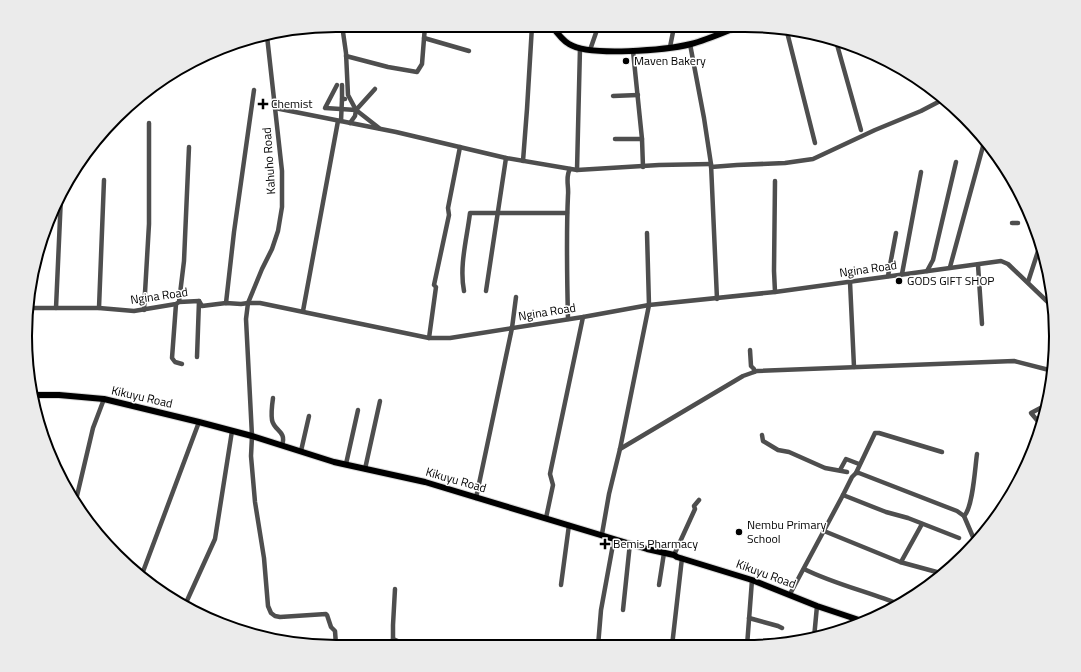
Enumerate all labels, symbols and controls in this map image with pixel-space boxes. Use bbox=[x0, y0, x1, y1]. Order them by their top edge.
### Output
place label: Maven Bakery bbox=[634, 51, 706, 70]
marker: Maven Bakery bbox=[621, 56, 631, 66]
place label: Chemist bbox=[271, 94, 313, 113]
marker: Chemist bbox=[258, 99, 268, 109]
street label: Kahuho Road bbox=[257, 127, 280, 195]
street label: Ngina Road bbox=[838, 255, 898, 282]
place label: GODS GIFT SHOP bbox=[907, 271, 994, 290]
marker: GODS GIFT SHOP bbox=[894, 276, 904, 286]
street label: Ngina Road bbox=[129, 282, 189, 309]
street label: Ngina Road bbox=[517, 298, 577, 325]
street label: Kikuyu Road bbox=[110, 380, 175, 413]
street label: Kikuyu Road bbox=[424, 462, 489, 497]
place label: Nembu Primary School bbox=[747, 515, 827, 548]
marker: Nembu Primary School bbox=[734, 527, 744, 537]
place label: Bemis Pharmacy bbox=[613, 534, 698, 553]
marker: Bemis Pharmacy bbox=[600, 539, 610, 549]
street label: Kikuyu Road bbox=[734, 554, 799, 593]

